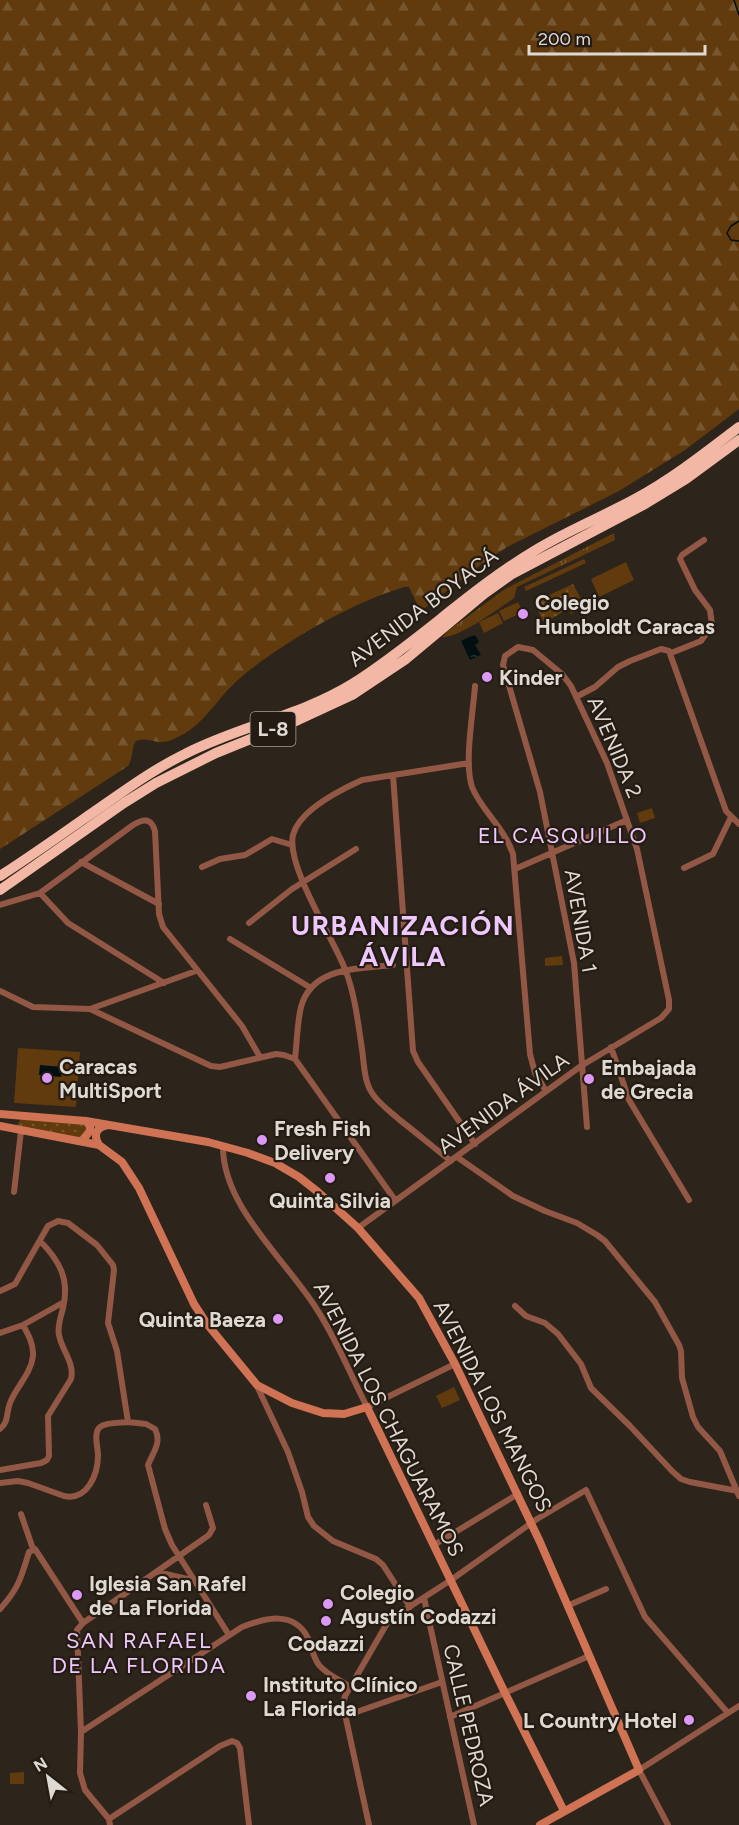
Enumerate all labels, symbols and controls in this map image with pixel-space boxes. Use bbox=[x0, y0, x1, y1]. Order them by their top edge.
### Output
scale bar bbox=[529, 18, 704, 56]
text: 200 m bbox=[538, 28, 591, 50]
street label: AVENIDA BOYACÁ bbox=[343, 543, 503, 671]
place label: Colegio Humboldt Caracas bbox=[535, 590, 715, 639]
marker: Colegio Humboldt Caracas bbox=[516, 607, 530, 621]
place label: Kinder bbox=[499, 665, 563, 690]
marker: Kinder bbox=[480, 670, 494, 684]
street label: AVENIDA 2 bbox=[582, 692, 648, 802]
road number: L-8 bbox=[250, 712, 296, 746]
district label: EL CASQUILLO bbox=[478, 822, 648, 849]
street label: AVENIDA 1 bbox=[560, 867, 602, 975]
district label: URBANIZACIÓN ÁVILA bbox=[291, 909, 515, 973]
street label: AVENIDA ÁVILA bbox=[433, 1047, 573, 1159]
place label: Caracas MultiSport bbox=[59, 1054, 162, 1103]
place label: Embajada de Grecia bbox=[601, 1055, 696, 1104]
marker: Caracas MultiSport bbox=[40, 1071, 54, 1085]
marker: Embajada de Grecia bbox=[582, 1072, 596, 1086]
place label: Fresh Fish Delivery bbox=[274, 1116, 371, 1165]
marker: Fresh Fish Delivery bbox=[255, 1133, 269, 1147]
marker: Quinta Silvia bbox=[323, 1171, 337, 1185]
place label: Quinta Silvia bbox=[269, 1188, 391, 1213]
street label: AVENIDA LOS CHAGUARAMOS bbox=[309, 1277, 469, 1561]
street label: AVENIDA LOS MANGOS bbox=[429, 1296, 557, 1516]
place label: Quinta Baeza bbox=[139, 1307, 266, 1332]
marker: Quinta Baeza bbox=[271, 1312, 285, 1326]
place label: Iglesia San Rafel de La Florida bbox=[89, 1571, 246, 1620]
place label: Colegio Agustín Codazzi bbox=[340, 1580, 497, 1629]
marker: Iglesia San Rafel de La Florida bbox=[70, 1588, 84, 1602]
marker: Colegio Agustín Codazzi bbox=[321, 1597, 335, 1611]
marker: Codazzi bbox=[319, 1614, 333, 1628]
district label: SAN RAFAEL DE LA FLORIDA bbox=[52, 1627, 226, 1679]
place label: Codazzi bbox=[288, 1631, 364, 1656]
street label: CALLE PEDROZA bbox=[438, 1642, 500, 1808]
place label: Instituto Clínico La Florida bbox=[263, 1672, 418, 1721]
marker: Instituto Clínico La Florida bbox=[244, 1689, 258, 1703]
place label: L Country Hotel bbox=[523, 1708, 677, 1733]
marker: L Country Hotel bbox=[682, 1713, 696, 1727]
north arrow bbox=[18, 1747, 78, 1807]
text: N bbox=[30, 1753, 51, 1776]

